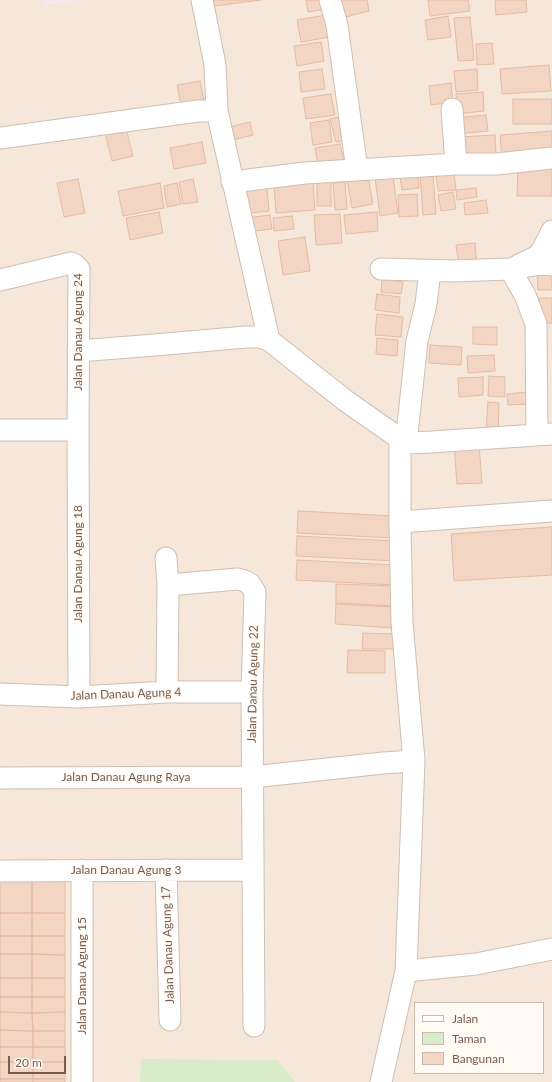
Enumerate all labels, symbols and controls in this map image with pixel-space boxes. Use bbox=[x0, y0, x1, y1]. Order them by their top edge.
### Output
street label: Jalan Danau Agung 24 bbox=[71, 273, 85, 391]
street label: Jalan Danau Agung 18 bbox=[71, 505, 85, 623]
street label: Jalan Danau Agung 22 bbox=[245, 625, 261, 743]
street label: Jalan Danau Agung 4 bbox=[70, 685, 182, 703]
street label: Jalan Danau Agung Raya bbox=[61, 770, 191, 784]
street label: Jalan Danau Agung 3 bbox=[71, 863, 181, 877]
street label: Jalan Danau Agung 17 bbox=[159, 886, 177, 1004]
street label: Jalan Danau Agung 15 bbox=[75, 917, 89, 1035]
legend bbox=[414, 1002, 544, 1074]
text: Jalan bbox=[452, 1011, 478, 1026]
text: Taman bbox=[452, 1031, 486, 1046]
scale bar bbox=[10, 1048, 68, 1074]
text: Bangunan bbox=[452, 1051, 505, 1066]
text: 20 m bbox=[15, 1055, 42, 1070]

